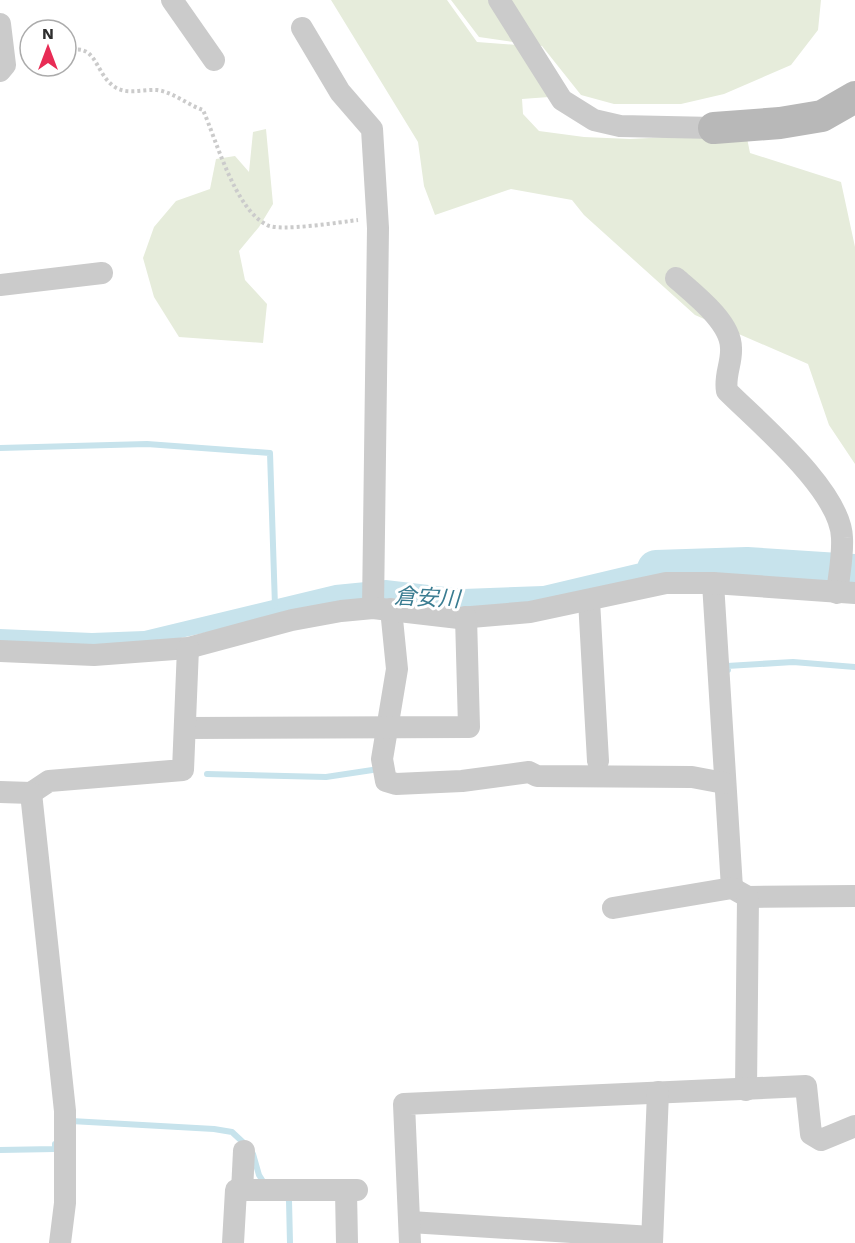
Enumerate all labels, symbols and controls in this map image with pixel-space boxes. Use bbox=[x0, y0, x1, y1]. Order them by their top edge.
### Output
north arrow bbox=[18, 18, 78, 78]
text: N bbox=[42, 24, 54, 43]
water label: 倉安川 bbox=[393, 583, 463, 612]

